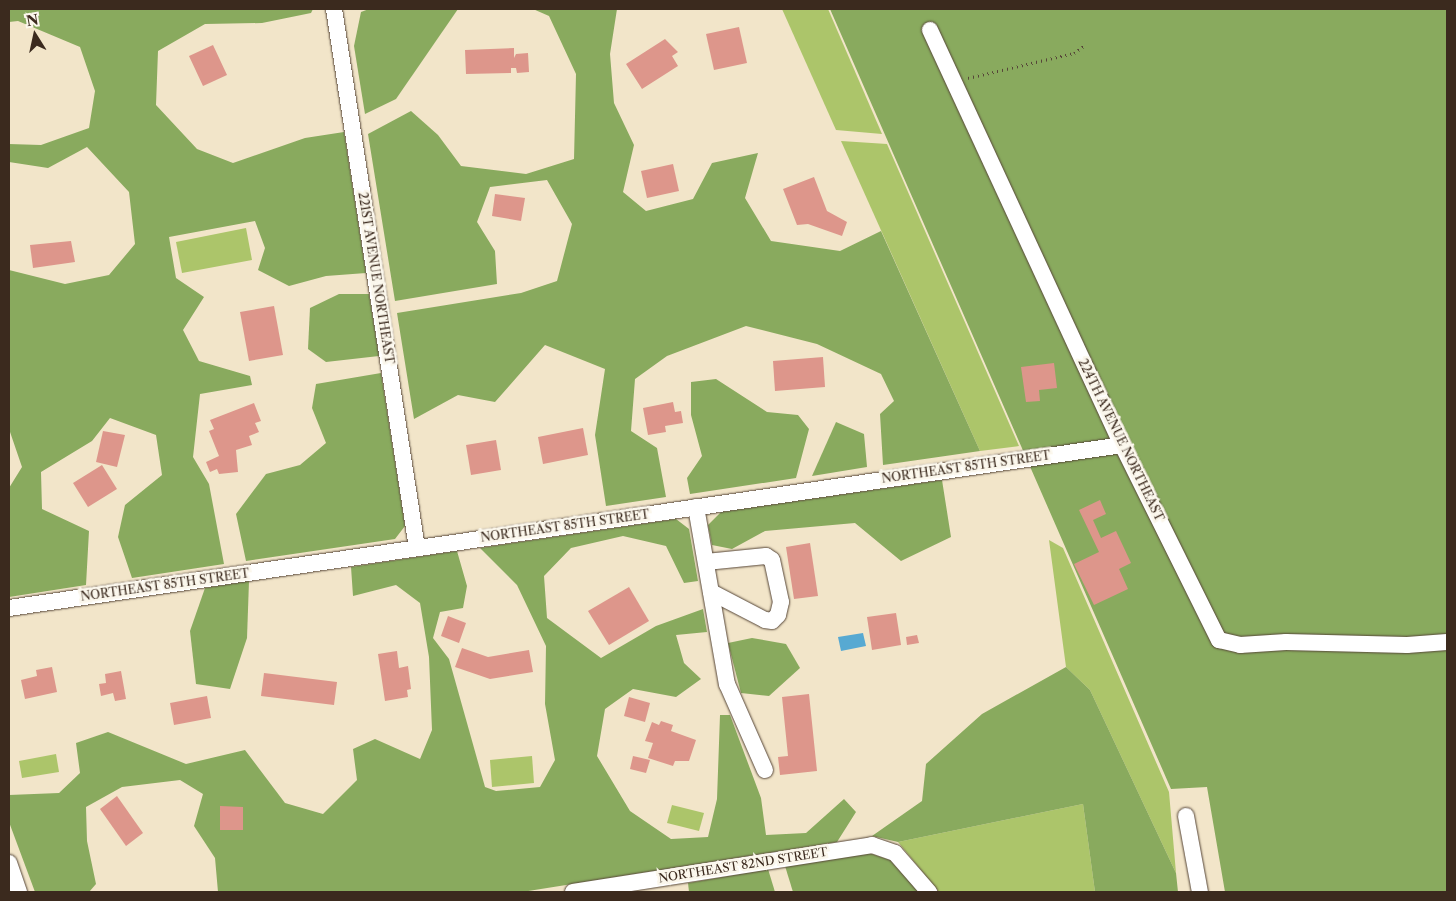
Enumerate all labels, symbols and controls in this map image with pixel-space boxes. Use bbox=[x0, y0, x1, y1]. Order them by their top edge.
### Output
north arrow bbox=[10, 10, 60, 60]
text: N bbox=[25, 10, 40, 30]
street label: 221ST AVENUE NORTHEAST bbox=[355, 191, 397, 365]
street label: 224TH AVENUE NORTHEAST bbox=[1075, 356, 1167, 524]
street label: NORTHEAST 85TH STREET bbox=[881, 448, 1051, 486]
street label: NORTHEAST 85TH STREET bbox=[480, 507, 650, 545]
street label: NORTHEAST 85TH STREET bbox=[80, 566, 250, 604]
street label: NORTHEAST 82ND STREET bbox=[657, 844, 829, 886]

